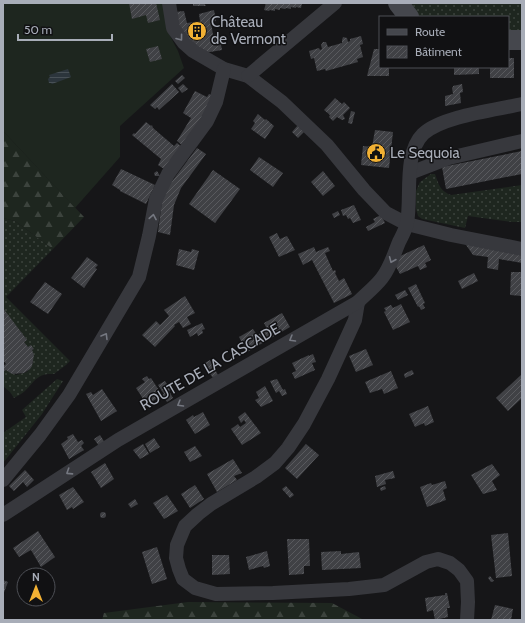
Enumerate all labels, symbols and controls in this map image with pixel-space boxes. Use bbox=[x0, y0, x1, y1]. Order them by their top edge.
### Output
place label: Château de Vermont bbox=[211, 13, 286, 48]
scale bar bbox=[18, 16, 112, 42]
legend bbox=[379, 16, 509, 68]
building icon: Château de Vermont bbox=[186, 20, 208, 42]
text: 50 m bbox=[24, 22, 52, 37]
text: Route bbox=[415, 24, 445, 39]
one-way arrow bbox=[176, 34, 183, 41]
text: Bâtiment bbox=[415, 44, 462, 59]
public building icon: Le Sequoia bbox=[365, 142, 387, 164]
place label: Le Sequoia bbox=[390, 144, 461, 162]
one-way arrow bbox=[148, 214, 156, 220]
one-way arrow bbox=[388, 256, 396, 263]
street label: ROUTE DE LA CASCADE bbox=[137, 320, 283, 414]
one-way arrow bbox=[100, 333, 107, 340]
one-way arrow bbox=[289, 334, 296, 342]
one-way arrow bbox=[177, 400, 184, 407]
one-way arrow bbox=[66, 467, 73, 475]
north arrow bbox=[16, 567, 56, 607]
text: N bbox=[32, 570, 40, 584]

